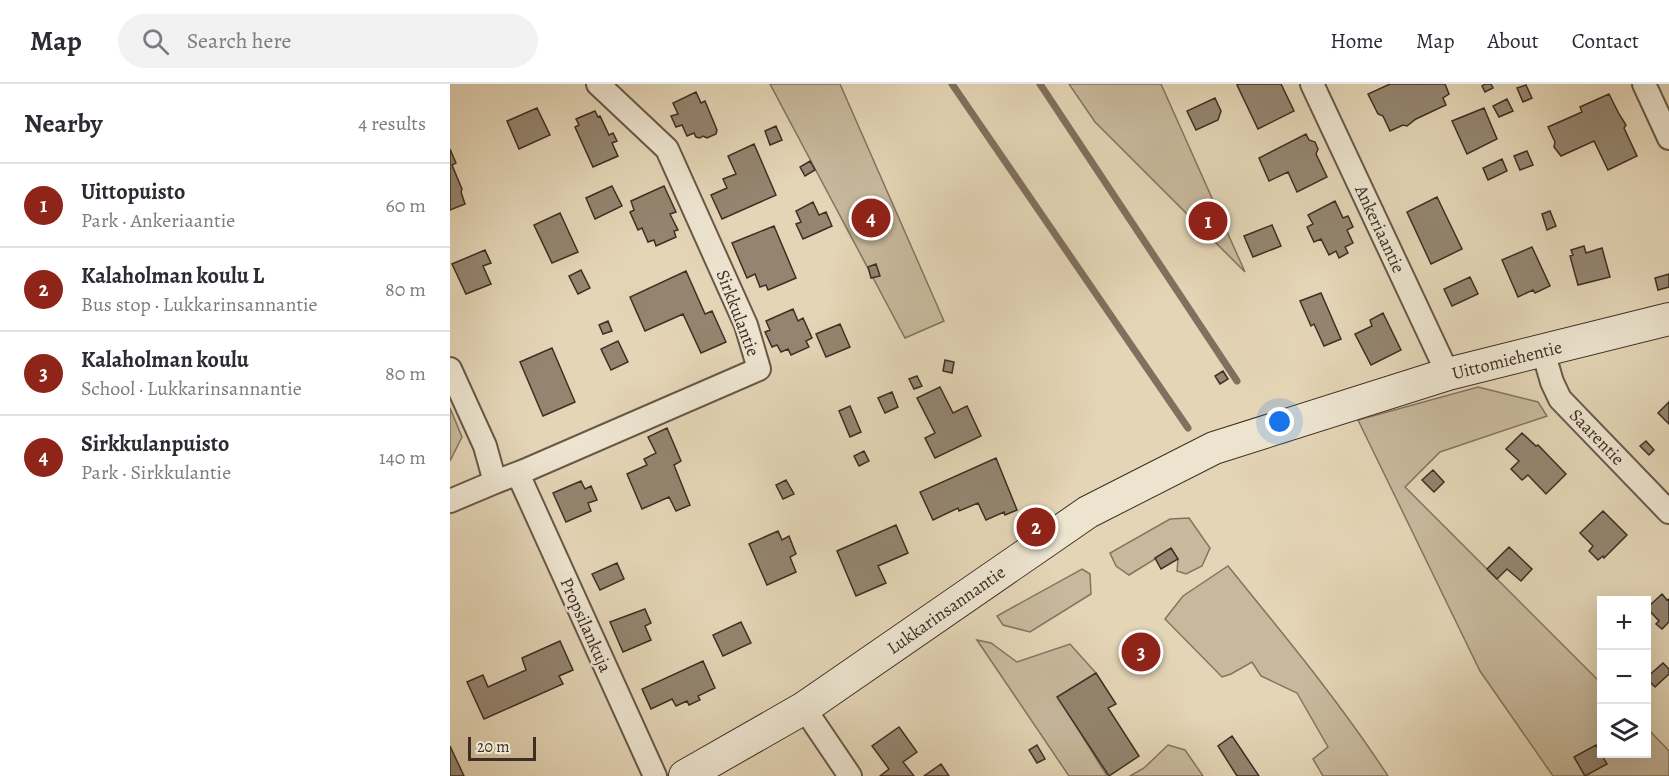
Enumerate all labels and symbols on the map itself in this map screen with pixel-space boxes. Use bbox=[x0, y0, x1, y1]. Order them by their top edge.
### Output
street label: Ankeriaantie bbox=[1349, 180, 1411, 277]
pin: 4 bbox=[852, 196, 890, 240]
pin: 1 bbox=[1188, 198, 1227, 244]
street label: Sirkkulantie bbox=[711, 266, 765, 360]
street label: Uittomiehentie bbox=[1449, 335, 1565, 385]
street label: Saarentie bbox=[1564, 404, 1630, 470]
your location bbox=[1265, 407, 1294, 436]
pin: 2 bbox=[1016, 504, 1056, 550]
street label: Lukkarinsannantie bbox=[882, 560, 1010, 660]
street label: Propsilankuja bbox=[554, 574, 618, 677]
pin: 3 bbox=[1122, 630, 1160, 674]
scale bar bbox=[468, 734, 536, 762]

